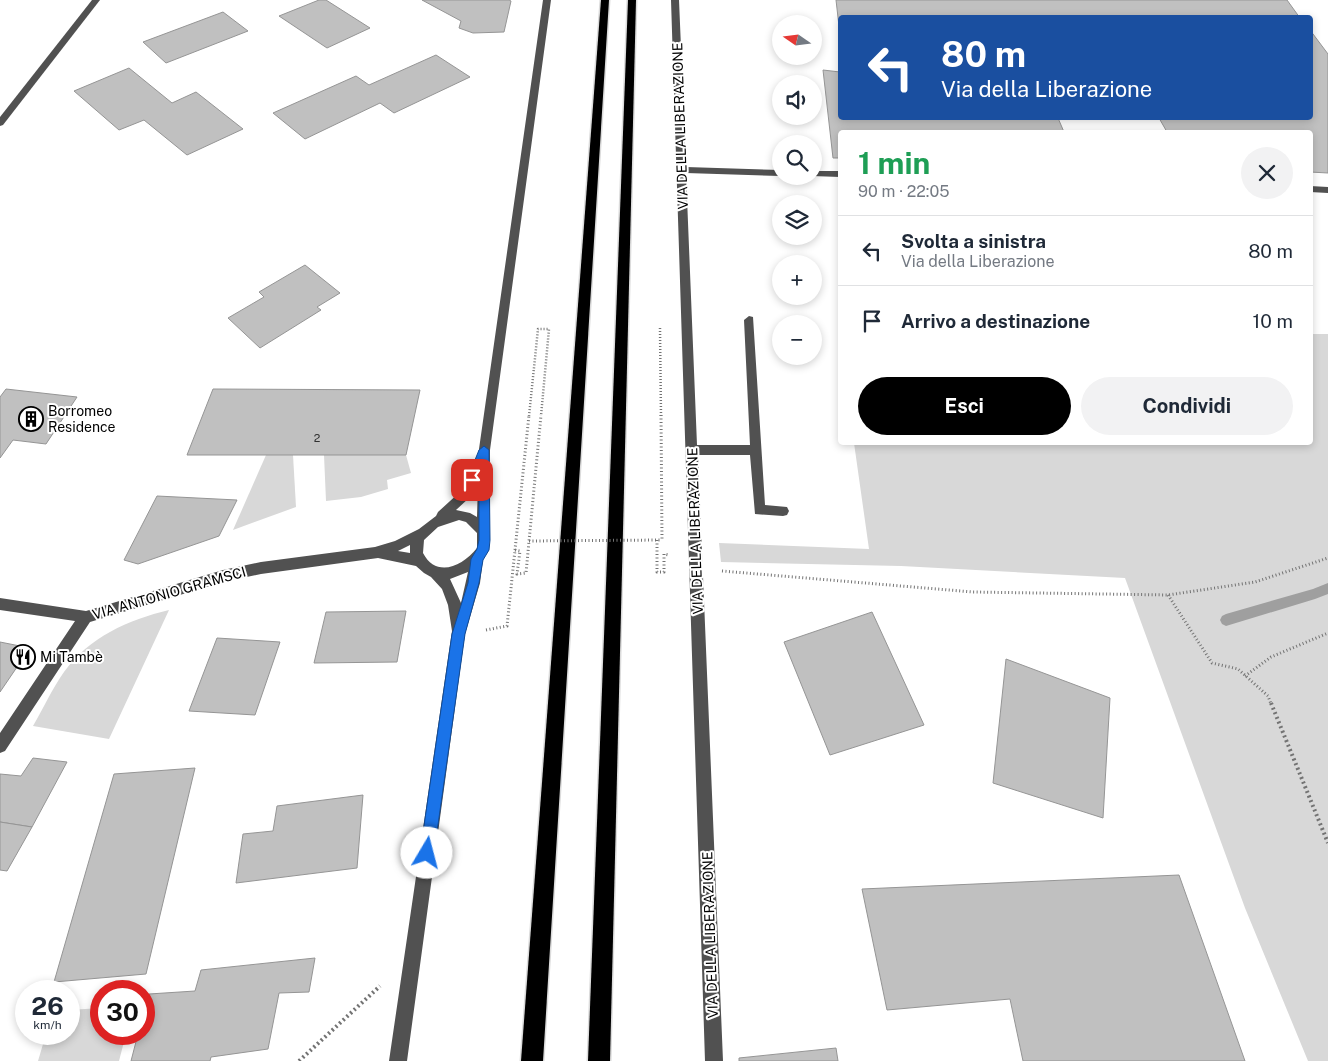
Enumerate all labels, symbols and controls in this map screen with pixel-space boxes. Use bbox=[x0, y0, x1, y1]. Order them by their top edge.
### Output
north arrow bbox=[772, 15, 822, 65]
map controls bbox=[772, 15, 822, 365]
text: 80 m bbox=[941, 34, 1026, 75]
icon: left bbox=[858, 35, 923, 100]
street label: VIA DELLA LIBERAZIONE bbox=[669, 42, 691, 210]
button: sound bbox=[772, 75, 822, 125]
text: Via della Liberazione bbox=[941, 76, 1152, 102]
button: search bbox=[772, 135, 822, 185]
text: 1 min bbox=[858, 145, 930, 181]
button: close bbox=[1241, 147, 1293, 199]
text: 90 m · 22:05 bbox=[858, 182, 949, 201]
button: layers bbox=[772, 195, 822, 245]
text: Svolta a sinistra bbox=[901, 230, 1046, 252]
icon: left bbox=[858, 237, 886, 265]
text: 80 m bbox=[1248, 240, 1293, 262]
text: Via della Liberazione bbox=[901, 252, 1055, 271]
button: + bbox=[772, 255, 822, 305]
icon: arrive bbox=[858, 307, 886, 335]
text: Arrivo a destinazione bbox=[901, 310, 1090, 332]
text: 10 m bbox=[1253, 310, 1293, 332]
button: − bbox=[772, 315, 822, 365]
button: Esci bbox=[858, 377, 1071, 435]
button: Condividi bbox=[1081, 377, 1293, 435]
place label: Borromeo Residence bbox=[48, 403, 116, 435]
building icon: Borromeo Residence bbox=[18, 406, 44, 432]
house number: 2 bbox=[314, 432, 321, 444]
street label: VIA DELLA LIBERAZIONE bbox=[684, 447, 706, 615]
pin bbox=[451, 459, 493, 501]
icon: arrive bbox=[458, 466, 486, 494]
street label: VIA ANTONIO GRAMSCI bbox=[90, 563, 248, 623]
restaurant icon: Mi Tambè bbox=[10, 644, 36, 670]
place label: Mi Tambè bbox=[40, 649, 103, 665]
position arrow bbox=[400, 826, 452, 878]
street label: VIA DELLA LIBERAZIONE bbox=[699, 851, 721, 1019]
speed limit sign: 30 bbox=[90, 980, 155, 1045]
text: 26 bbox=[31, 991, 64, 1021]
text: km/h bbox=[33, 1018, 62, 1032]

